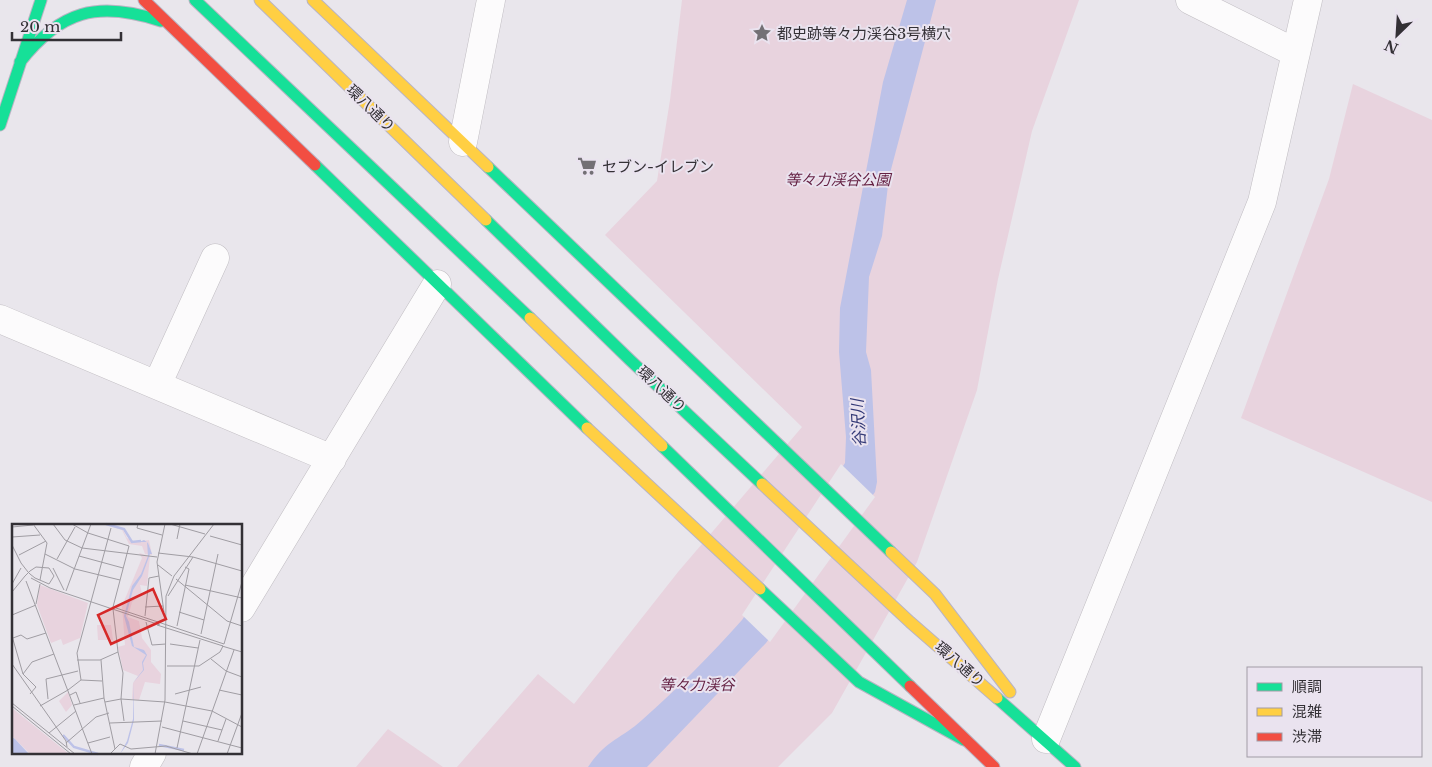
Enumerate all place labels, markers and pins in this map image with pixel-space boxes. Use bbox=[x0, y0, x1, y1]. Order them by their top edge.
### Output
place icon: 都史跡等々力渓谷3号横穴 bbox=[751, 22, 773, 44]
place label: 都史跡等々力渓谷3号横穴 bbox=[777, 24, 951, 43]
supermarket icon: セブン-イレブン bbox=[576, 155, 598, 177]
place label: セブン-イレブン bbox=[602, 157, 714, 176]

